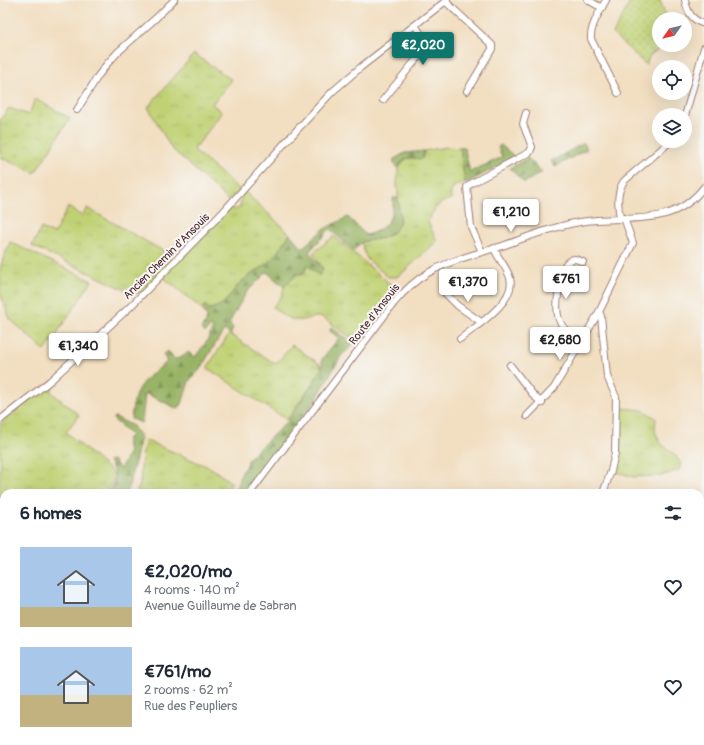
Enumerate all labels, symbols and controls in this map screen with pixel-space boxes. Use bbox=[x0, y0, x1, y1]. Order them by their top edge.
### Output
north arrow bbox=[652, 12, 692, 52]
map controls bbox=[652, 12, 692, 148]
pin: €2,020 bbox=[390, 32, 456, 66]
text: €2,020 bbox=[401, 37, 445, 53]
button: locate bbox=[652, 60, 692, 100]
button: layers bbox=[652, 108, 692, 148]
pin: €1,210 bbox=[478, 199, 544, 233]
text: €1,210 bbox=[492, 204, 530, 220]
street label: Ancien Chemin d'Ansouis bbox=[121, 211, 212, 302]
pin: €761 bbox=[542, 266, 590, 300]
pin: €1,370 bbox=[435, 269, 501, 303]
text: €761 bbox=[552, 271, 580, 287]
text: €1,370 bbox=[448, 274, 488, 290]
street label: Route d'Ansouis bbox=[346, 281, 402, 347]
pin: €2,680 bbox=[527, 327, 593, 361]
text: €2,680 bbox=[539, 332, 581, 348]
pin: €1,340 bbox=[45, 333, 111, 367]
text: €1,340 bbox=[58, 338, 98, 354]
icon: filters bbox=[662, 502, 684, 524]
text: 6 homes bbox=[20, 503, 81, 524]
text: €2,020/mo bbox=[144, 561, 232, 582]
icon: home bbox=[52, 563, 100, 611]
icon: heart bbox=[662, 576, 684, 598]
text: 4 rooms · 140 m² bbox=[144, 582, 240, 598]
text: Avenue Guillaume de Sabran bbox=[144, 598, 297, 614]
text: €761/mo bbox=[144, 661, 211, 682]
icon: home bbox=[52, 663, 100, 711]
icon: heart bbox=[662, 676, 684, 698]
text: 2 rooms · 62 m² bbox=[144, 682, 233, 698]
text: Rue des Peupliers bbox=[144, 698, 237, 714]

